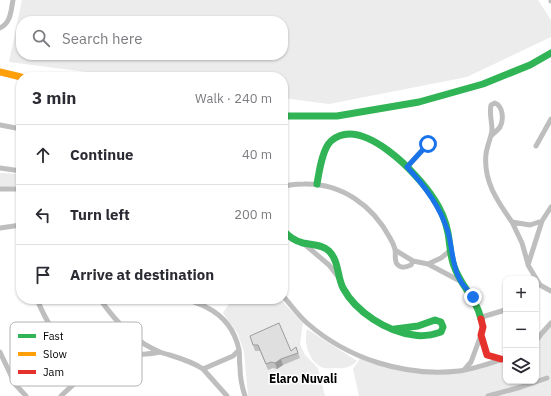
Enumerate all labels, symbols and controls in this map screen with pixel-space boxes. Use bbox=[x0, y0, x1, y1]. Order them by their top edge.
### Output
search box bbox=[16, 16, 288, 60]
icon: search bbox=[30, 27, 52, 49]
text: Search here bbox=[62, 29, 142, 48]
text: 3 min bbox=[32, 87, 76, 109]
text: Walk · 240 m bbox=[195, 90, 272, 107]
route start bbox=[419, 135, 437, 153]
icon: ahead bbox=[32, 144, 54, 166]
text: Continue bbox=[70, 145, 134, 164]
text: 40 m bbox=[242, 146, 272, 163]
icon: left bbox=[32, 204, 54, 226]
text: Turn left bbox=[70, 205, 130, 224]
text: 200 m bbox=[234, 206, 272, 223]
icon: arrive bbox=[32, 264, 54, 286]
text: Arrive at destination bbox=[70, 265, 214, 284]
map controls bbox=[503, 276, 539, 384]
button: + bbox=[503, 276, 539, 312]
route end bbox=[464, 288, 482, 306]
button: − bbox=[503, 312, 539, 348]
legend bbox=[10, 322, 142, 386]
text: Fast bbox=[43, 329, 64, 343]
text: Slow bbox=[43, 347, 67, 361]
button: layers bbox=[503, 348, 539, 384]
text: Jam bbox=[43, 365, 64, 379]
district label: Elaro Nuvali bbox=[269, 371, 337, 386]

